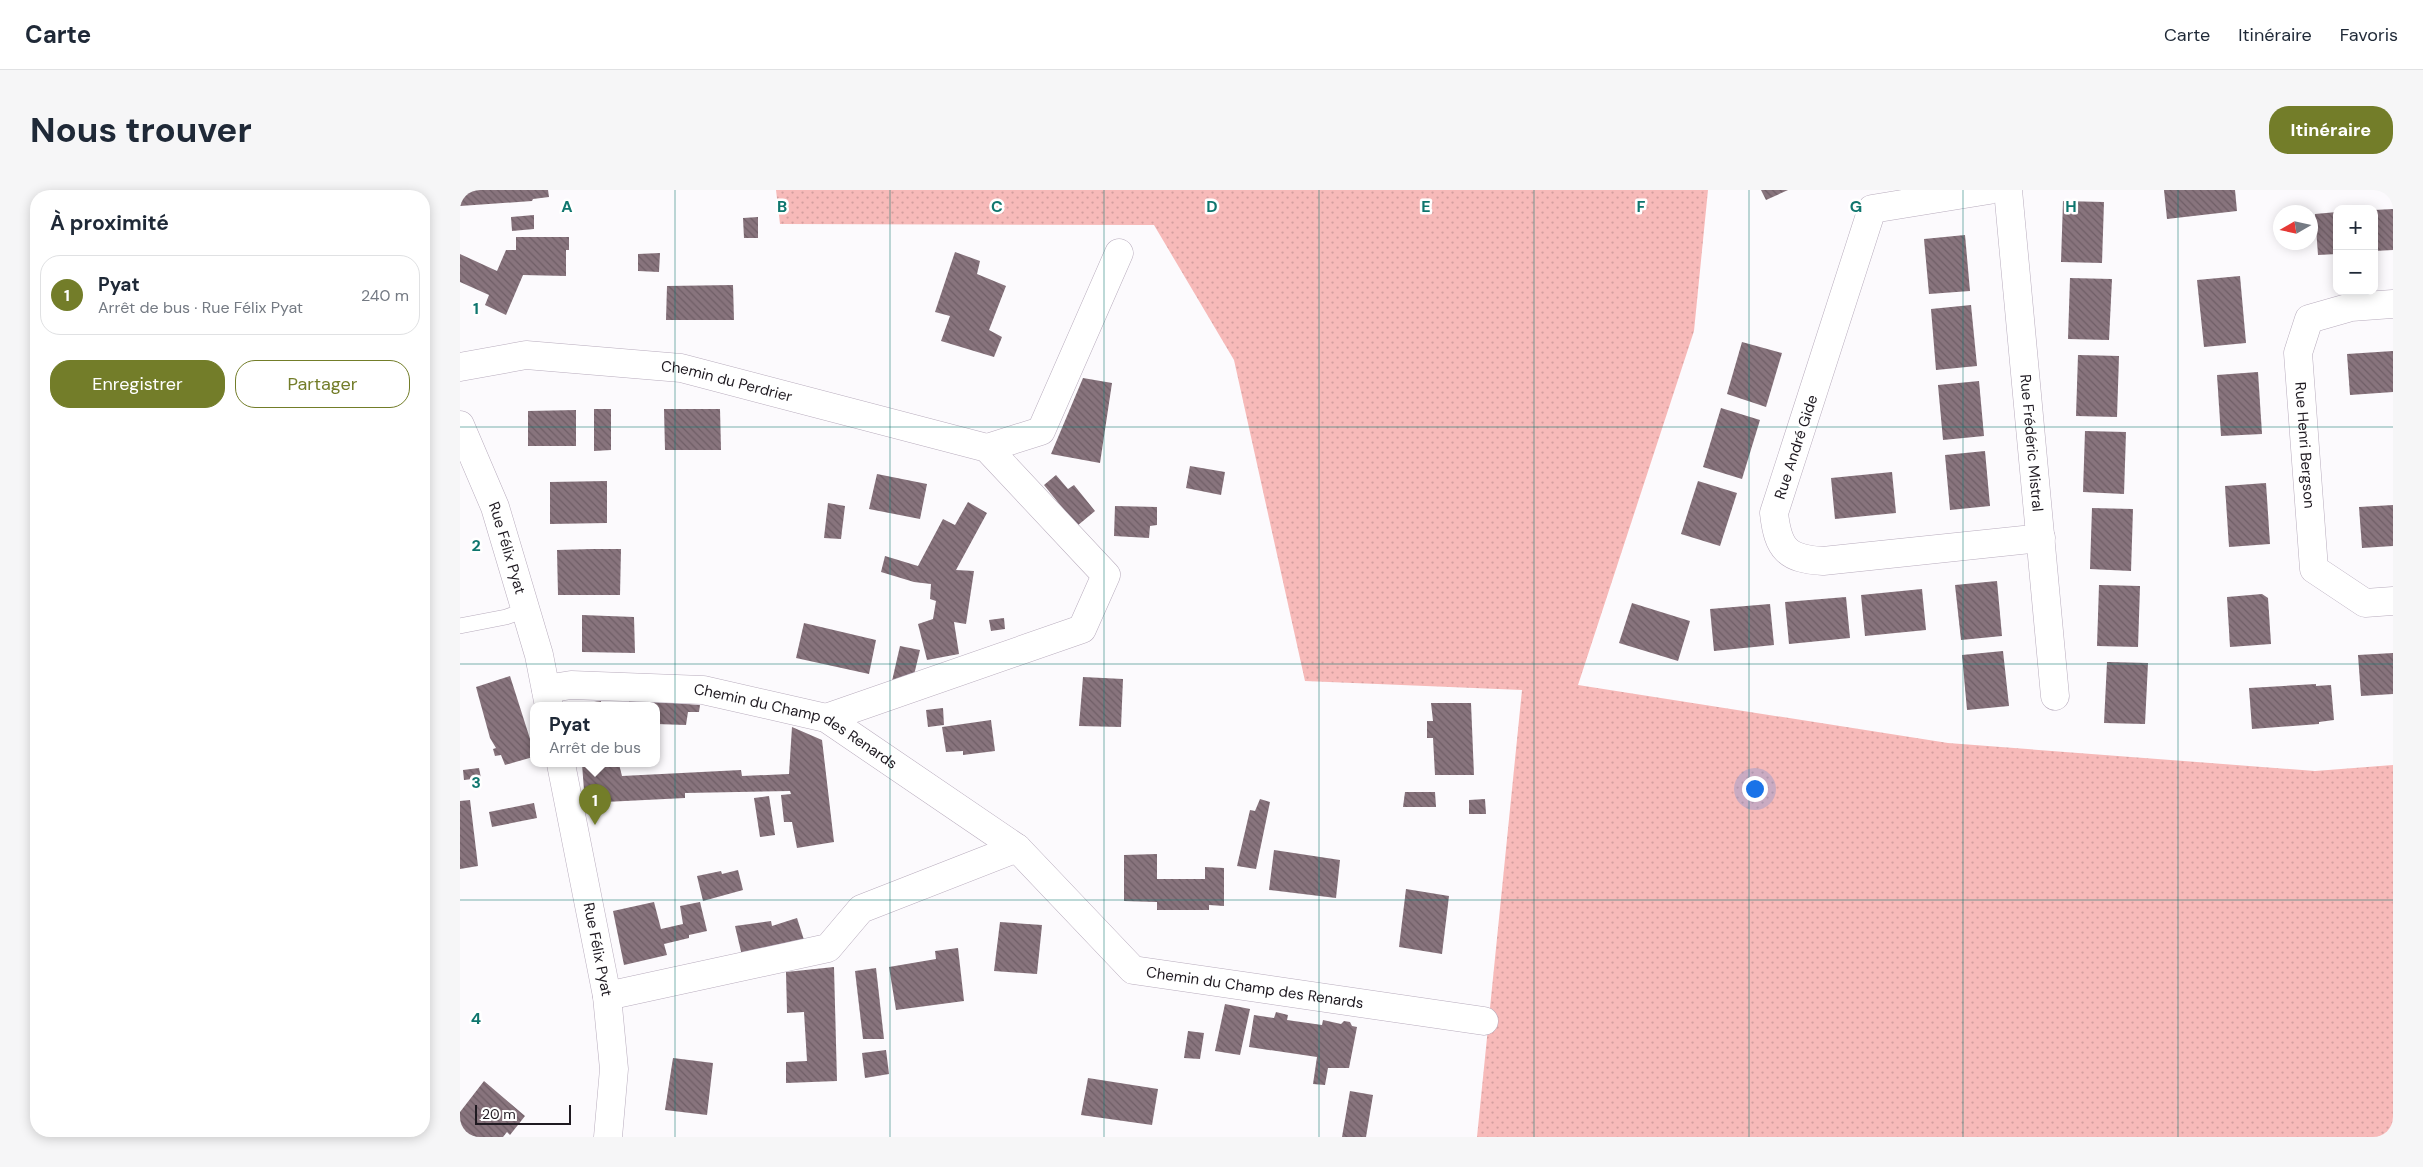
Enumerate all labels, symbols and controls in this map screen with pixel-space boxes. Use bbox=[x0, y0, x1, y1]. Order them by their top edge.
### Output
text: Carte bbox=[25, 19, 91, 50]
text: Carte bbox=[2164, 23, 2210, 47]
text: Itinéraire bbox=[2238, 23, 2312, 47]
text: Favoris bbox=[2340, 23, 2398, 47]
button: Itinéraire bbox=[2269, 106, 2393, 154]
text: Nous trouver bbox=[30, 107, 252, 153]
text: A bbox=[561, 196, 573, 217]
text: B bbox=[777, 196, 787, 217]
text: C bbox=[991, 196, 1003, 217]
text: D bbox=[1206, 196, 1218, 217]
text: E bbox=[1421, 196, 1431, 217]
text: F bbox=[1637, 196, 1646, 217]
text: G bbox=[1850, 196, 1862, 217]
text: H bbox=[2065, 196, 2077, 217]
north arrow bbox=[2273, 205, 2318, 250]
map controls bbox=[2333, 205, 2378, 295]
button: + bbox=[2333, 205, 2378, 250]
text: À proximité bbox=[50, 209, 169, 237]
button: − bbox=[2333, 250, 2378, 295]
text: Pyat bbox=[98, 272, 140, 297]
text: 1 bbox=[64, 285, 70, 306]
text: 240 m bbox=[361, 285, 409, 306]
text: Arrêt de bus · Rue Félix Pyat bbox=[98, 297, 303, 318]
text: 1 bbox=[473, 298, 479, 319]
street label: Chemin du Perdrier bbox=[660, 356, 795, 407]
button: Enregistrer bbox=[50, 360, 225, 408]
button: Partager bbox=[235, 360, 410, 408]
street label: Rue Frédéric Mistral bbox=[2015, 373, 2048, 513]
street label: Rue Henri Bergson bbox=[2290, 381, 2319, 509]
street label: Rue André Gide bbox=[1770, 392, 1822, 502]
street label: Rue Félix Pyat bbox=[484, 499, 530, 597]
text: 2 bbox=[471, 535, 481, 556]
street label: Chemin du Champ des Renards bbox=[694, 680, 901, 774]
popup bbox=[530, 702, 660, 767]
text: Pyat bbox=[549, 712, 591, 737]
text: Arrêt de bus bbox=[549, 737, 641, 758]
text: 3 bbox=[471, 772, 481, 793]
your location bbox=[1742, 776, 1768, 802]
pin: 1 bbox=[579, 784, 611, 825]
street label: Rue Félix Pyat bbox=[579, 901, 617, 998]
street label: Chemin du Champ des Renards bbox=[1145, 962, 1365, 1013]
text: 4 bbox=[471, 1008, 481, 1029]
scale bar bbox=[475, 1102, 571, 1125]
text: 20 m bbox=[482, 1105, 516, 1123]

